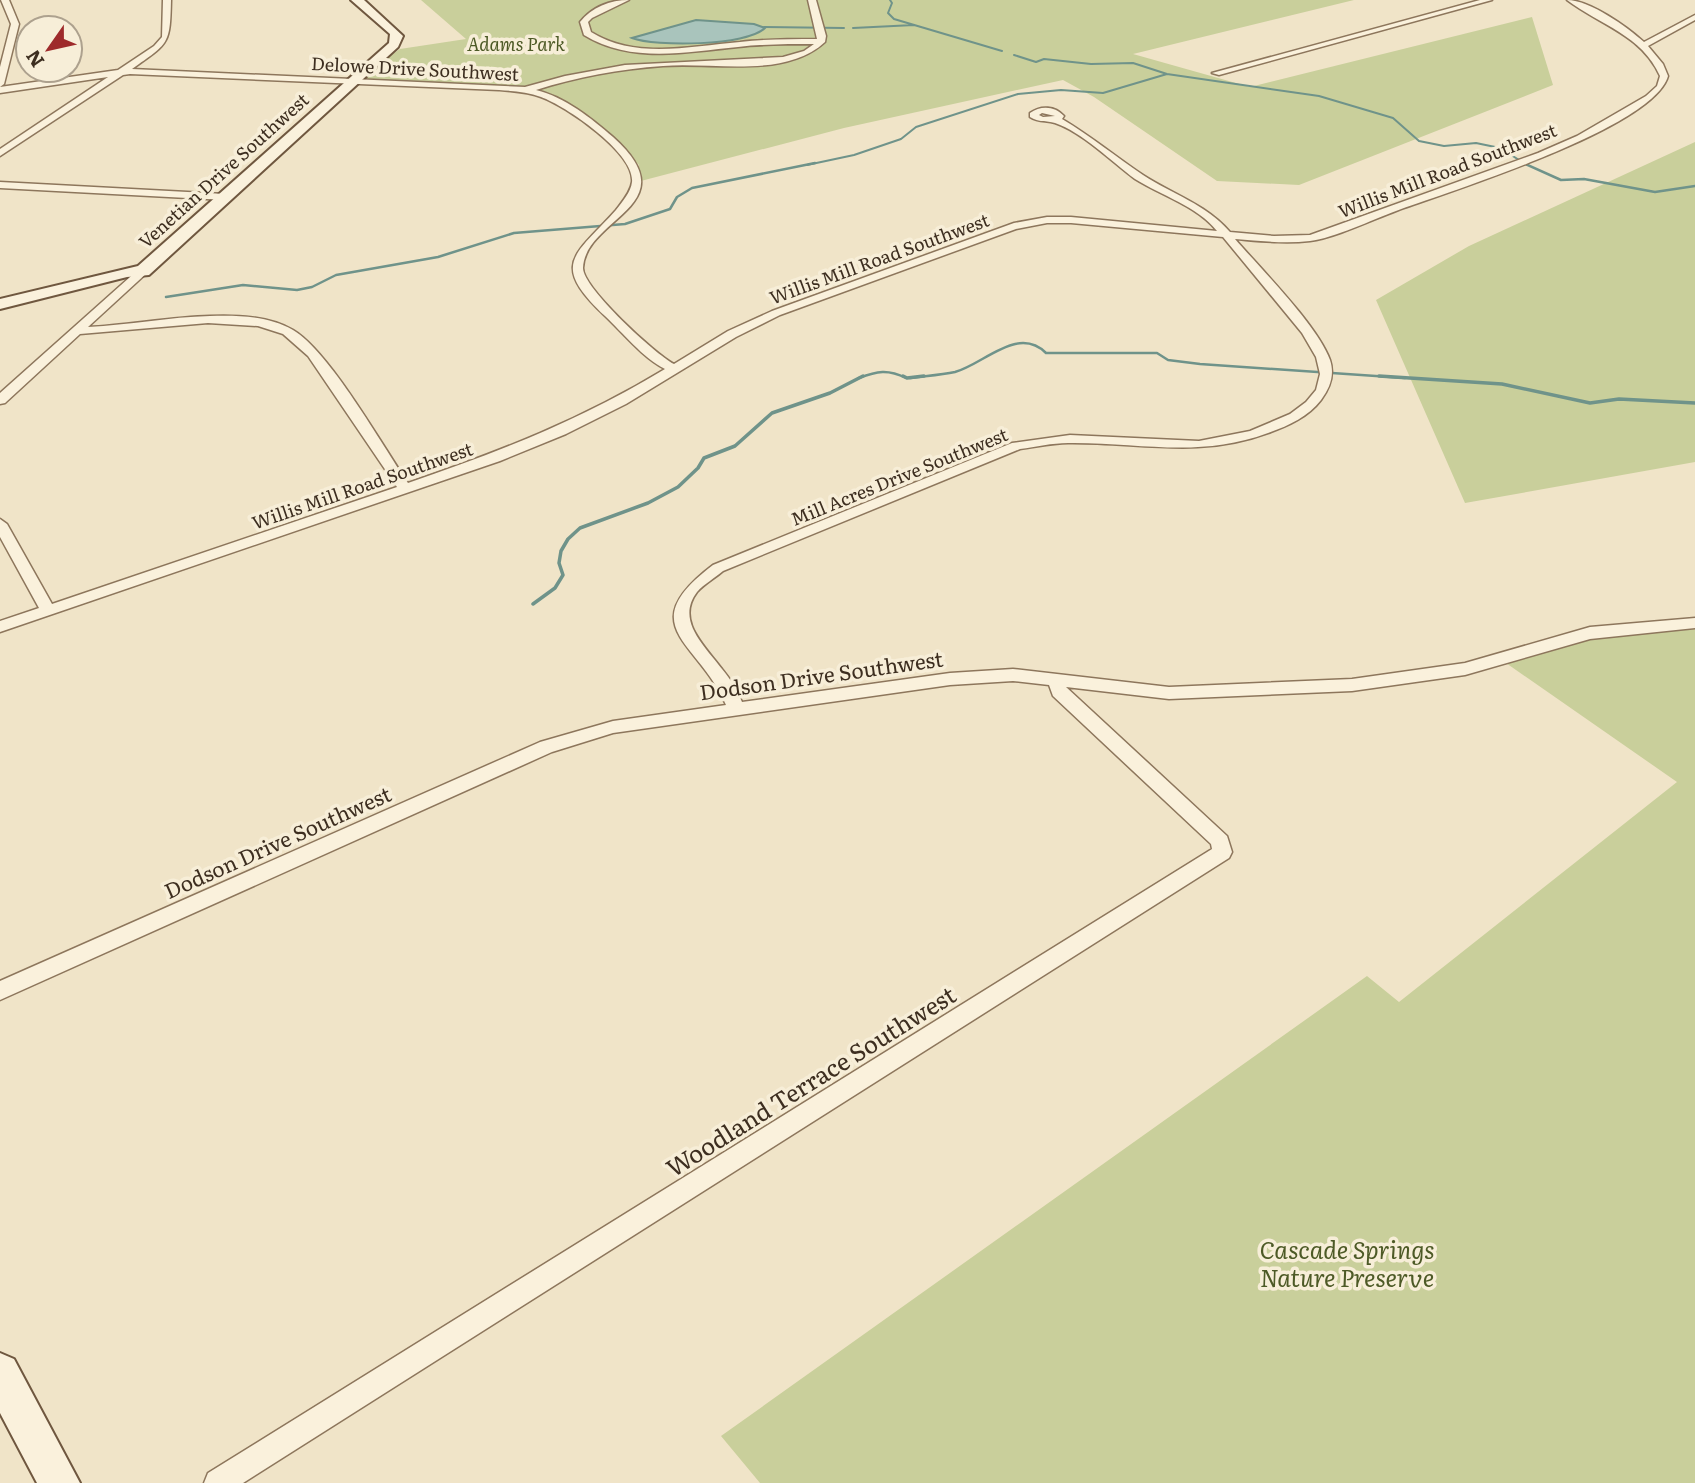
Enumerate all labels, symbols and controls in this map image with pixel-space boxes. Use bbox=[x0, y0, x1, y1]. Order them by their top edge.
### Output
north arrow bbox=[14, 14, 84, 84]
park label: Adams Park bbox=[467, 30, 565, 57]
text: N bbox=[18, 45, 50, 74]
street label: Delowe Drive Southwest bbox=[310, 49, 520, 87]
street label: Venetian Drive Southwest bbox=[132, 86, 315, 254]
street label: Willis Mill Road Southwest bbox=[1334, 116, 1561, 224]
street label: Willis Mill Road Southwest bbox=[765, 205, 993, 310]
street label: Mill Acres Drive Southwest bbox=[786, 420, 1012, 532]
street label: Willis Mill Road Southwest bbox=[248, 434, 477, 536]
street label: Dodson Drive Southwest bbox=[697, 641, 945, 706]
street label: Dodson Drive Southwest bbox=[159, 777, 396, 905]
street label: Woodland Terrace Southwest bbox=[658, 976, 962, 1184]
park label: Cascade Springs Nature Preserve bbox=[1259, 1231, 1435, 1294]

